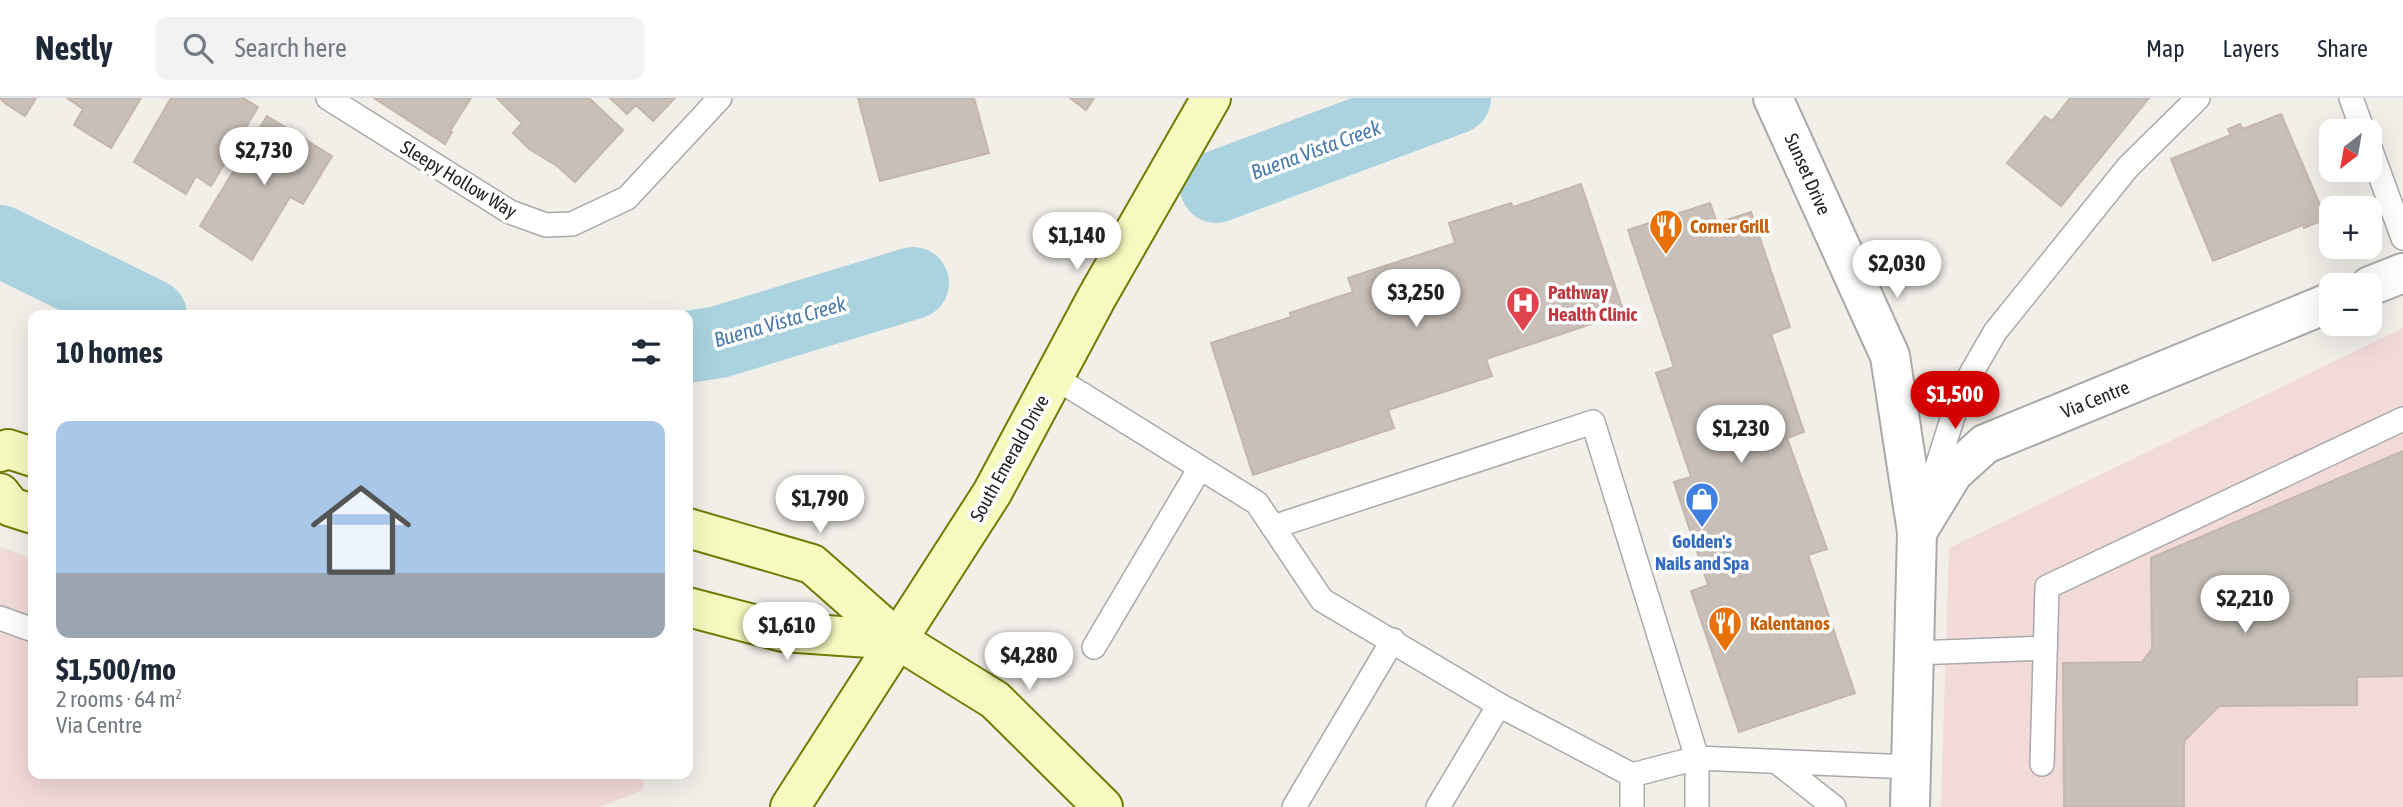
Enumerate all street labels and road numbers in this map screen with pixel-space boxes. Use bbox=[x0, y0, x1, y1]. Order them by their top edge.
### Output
street label: Sunset Drive bbox=[1780, 130, 1836, 218]
street label: Sleepy Hollow Way bbox=[397, 136, 521, 222]
street label: Via Centre bbox=[2058, 375, 2132, 423]
street label: South Emerald Drive bbox=[965, 391, 1053, 525]

